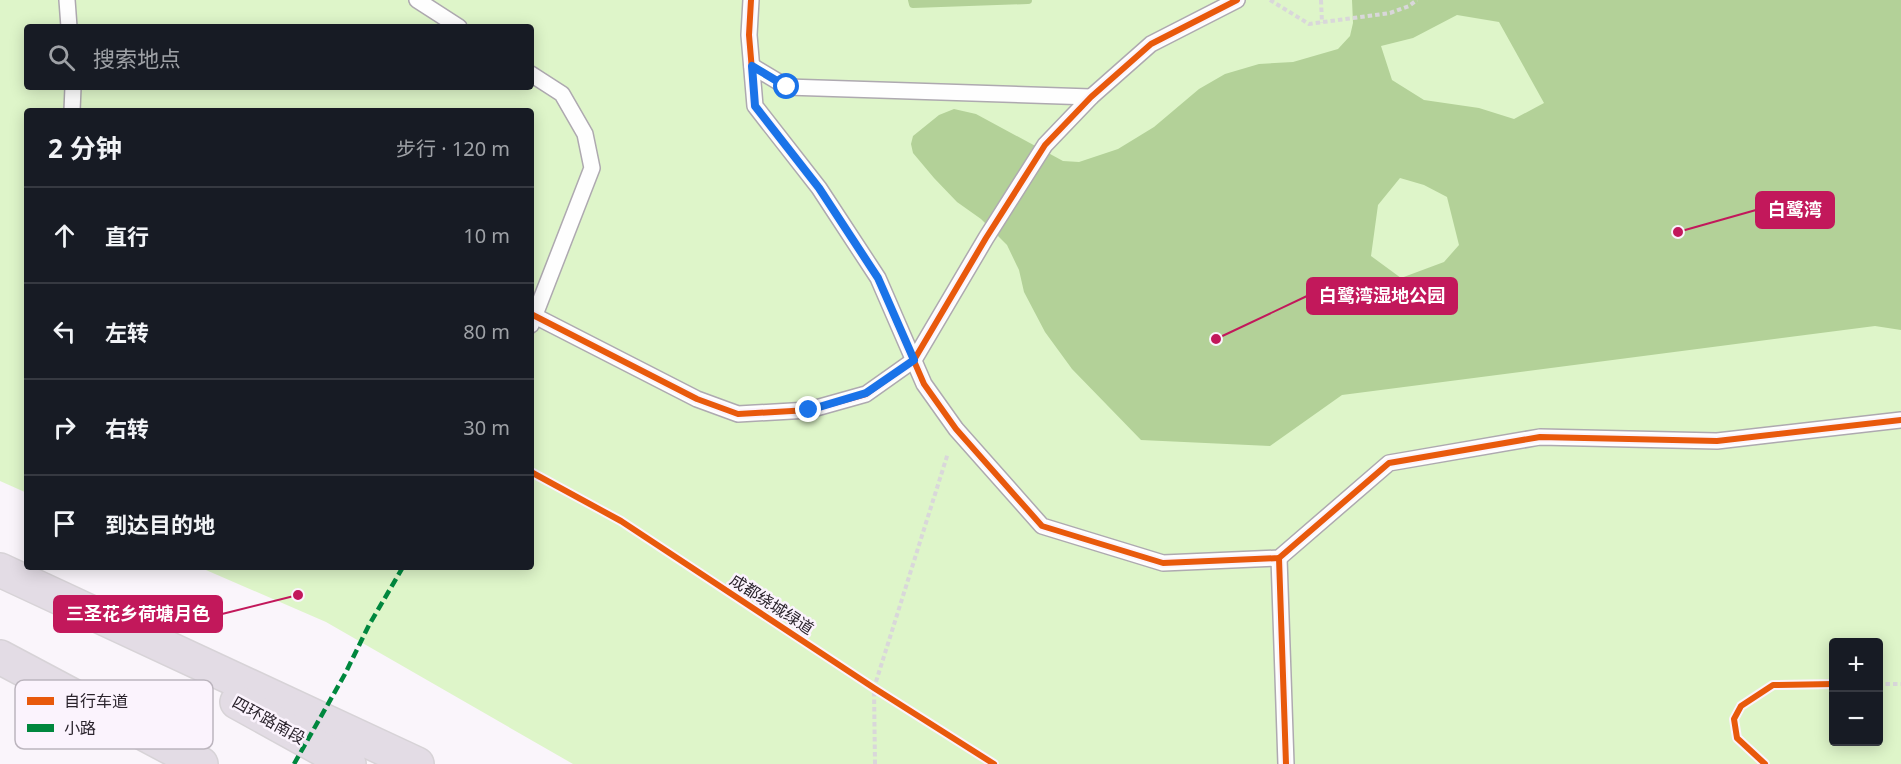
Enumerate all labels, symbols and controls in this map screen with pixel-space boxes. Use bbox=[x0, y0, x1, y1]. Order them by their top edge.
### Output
search box bbox=[24, 24, 534, 90]
icon: search bbox=[45, 41, 78, 74]
text: 搜索地点 bbox=[93, 43, 181, 73]
route start bbox=[773, 73, 799, 99]
text: 2 分钟 bbox=[48, 130, 122, 166]
text: 步行 · 120 m bbox=[396, 135, 510, 162]
callout: 白鹭湾 bbox=[1756, 192, 1834, 228]
text: 白鹭湾 bbox=[1768, 197, 1822, 221]
icon: ahead bbox=[48, 219, 81, 252]
text: 直行 bbox=[105, 221, 149, 251]
text: 10 m bbox=[463, 222, 510, 249]
callout: 白鹭湾湿地公园 bbox=[1307, 278, 1457, 314]
text: 白鹭湾湿地公园 bbox=[1319, 283, 1445, 307]
icon: left bbox=[48, 315, 81, 348]
text: 左转 bbox=[105, 317, 149, 347]
text: 80 m bbox=[463, 318, 510, 345]
route end bbox=[795, 396, 821, 422]
icon: right bbox=[48, 411, 81, 444]
text: 右转 bbox=[105, 413, 149, 443]
text: 30 m bbox=[463, 414, 510, 441]
icon: arrive bbox=[48, 507, 81, 540]
text: 到达目的地 bbox=[105, 509, 215, 539]
street label: 成都绕城绿道 bbox=[726, 569, 818, 639]
callout: 三圣花乡荷塘月色 bbox=[54, 596, 222, 632]
text: 三圣花乡荷塘月色 bbox=[66, 601, 210, 625]
map controls bbox=[1829, 638, 1883, 746]
button: + bbox=[1829, 638, 1883, 692]
legend bbox=[15, 680, 213, 749]
text: 自行车道 bbox=[64, 690, 128, 712]
street label: 四环路南段 bbox=[229, 691, 309, 749]
button: − bbox=[1829, 692, 1883, 746]
text: 小路 bbox=[64, 717, 96, 739]

